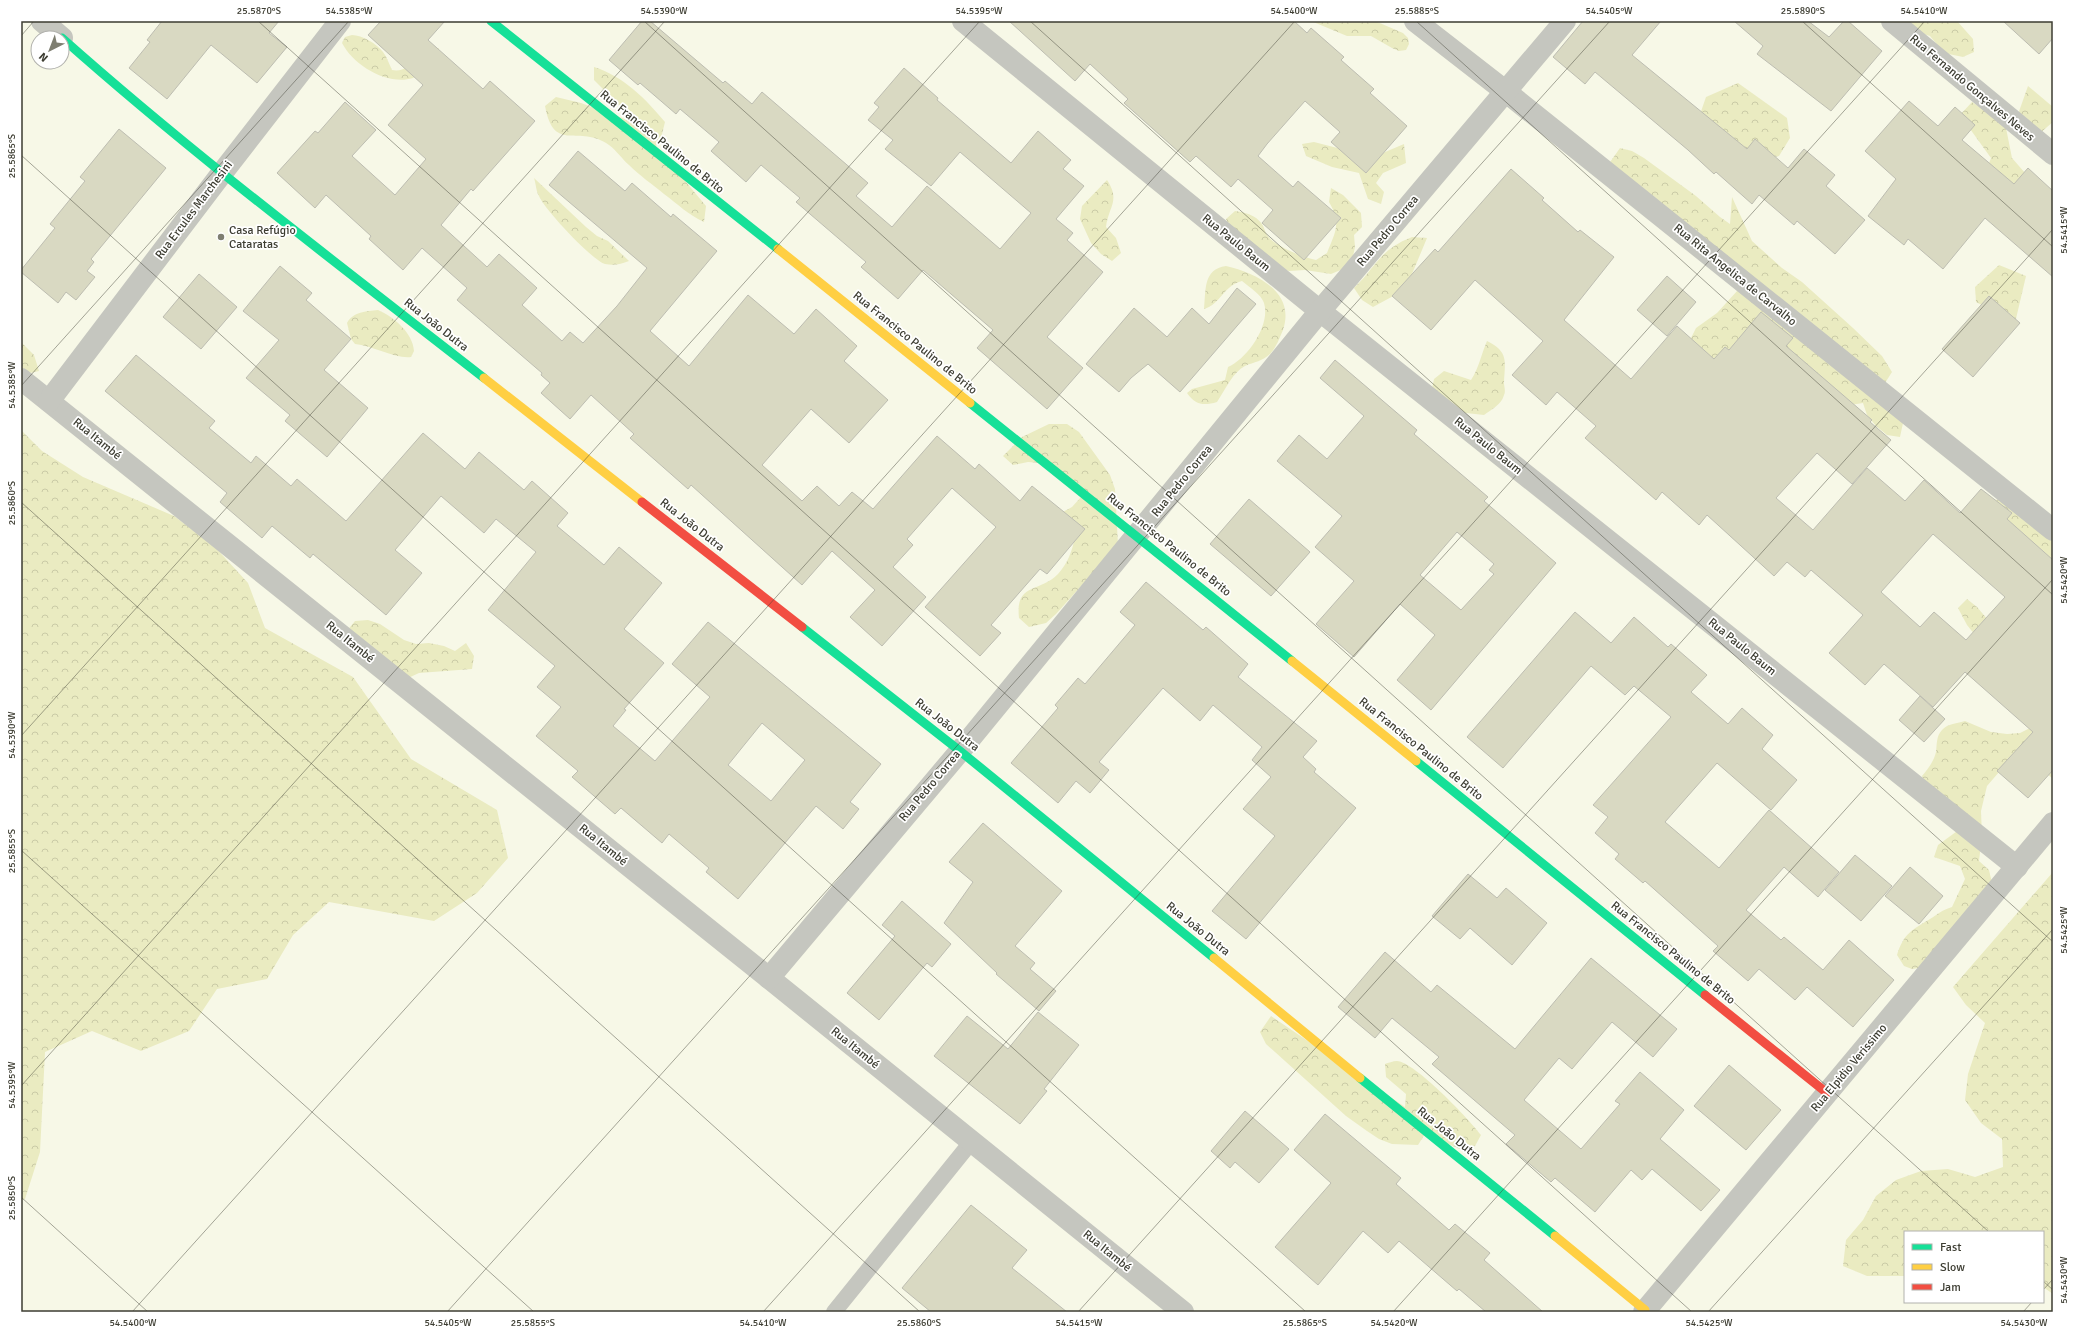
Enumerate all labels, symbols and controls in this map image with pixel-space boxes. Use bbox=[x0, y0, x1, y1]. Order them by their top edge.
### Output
text: 25.5870°S bbox=[237, 5, 282, 17]
text: 54.5385°W bbox=[325, 5, 373, 17]
text: 54.5390°W bbox=[640, 5, 688, 17]
text: 54.5395°W bbox=[955, 5, 1003, 17]
text: 54.5400°W bbox=[1270, 5, 1318, 17]
text: 25.5885°S bbox=[1395, 5, 1440, 17]
text: 54.5405°W bbox=[1585, 5, 1633, 17]
text: 25.5890°S bbox=[1781, 5, 1826, 17]
text: 54.5410°W bbox=[1900, 5, 1948, 17]
north arrow bbox=[30, 30, 70, 70]
street label: Rua Fernando Gonçalves Neves bbox=[1906, 31, 2038, 145]
text: N bbox=[36, 50, 51, 64]
street label: Rua Francisco Paulino de Brito bbox=[597, 87, 727, 197]
text: 25.5865°S bbox=[6, 133, 18, 178]
street label: Rua Ercules Marchesini bbox=[152, 158, 236, 262]
street label: Rua Pedro Correa bbox=[1354, 192, 1422, 270]
text: 54.5415°W bbox=[2058, 206, 2070, 254]
street label: Rua Paulo Baum bbox=[1199, 211, 1273, 275]
street label: Rua Rita Angelica de Carvalho bbox=[1671, 221, 1799, 329]
place label: Casa Refúgio Cataratas bbox=[229, 223, 296, 252]
marker: Casa Refúgio Cataratas bbox=[216, 232, 226, 242]
street label: Rua Francisco Paulino de Brito bbox=[850, 288, 980, 398]
street label: Rua João Dutra bbox=[401, 295, 471, 355]
text: 54.5385°W bbox=[6, 361, 18, 409]
street label: Rua Paulo Baum bbox=[1451, 414, 1525, 478]
street label: Rua Itambé bbox=[70, 415, 124, 463]
street label: Rua Pedro Correa bbox=[1148, 442, 1216, 520]
text: 25.5860°S bbox=[6, 480, 18, 525]
street label: Rua Francisco Paulino de Brito bbox=[1104, 490, 1234, 600]
street label: Rua João Dutra bbox=[657, 495, 727, 555]
text: 54.5420°W bbox=[2058, 556, 2070, 604]
street label: Rua Paulo Baum bbox=[1705, 615, 1779, 679]
street label: Rua Itambé bbox=[323, 618, 377, 666]
street label: Rua Francisco Paulino de Brito bbox=[1356, 694, 1486, 804]
street label: Rua João Dutra bbox=[912, 695, 982, 755]
text: 54.5390°W bbox=[6, 711, 18, 759]
street label: Rua Pedro Correa bbox=[896, 747, 964, 825]
street label: Rua Itambé bbox=[576, 821, 630, 869]
text: 25.5855°S bbox=[6, 828, 18, 873]
street label: Rua Francisco Paulino de Brito bbox=[1608, 898, 1738, 1008]
street label: Rua João Dutra bbox=[1163, 899, 1233, 959]
text: 54.5425°W bbox=[2058, 906, 2070, 954]
street label: Rua Elpidio Verissimo bbox=[1808, 1021, 1890, 1115]
street label: Rua Itambé bbox=[828, 1024, 882, 1072]
text: 54.5395°W bbox=[6, 1061, 18, 1109]
street label: Rua João Dutra bbox=[1414, 1104, 1484, 1164]
text: 25.5850°S bbox=[6, 1175, 18, 1220]
street label: Rua Itambé bbox=[1080, 1227, 1134, 1275]
legend bbox=[1904, 1231, 2044, 1303]
text: Fast bbox=[1940, 1240, 1961, 1255]
text: 54.5430°W bbox=[2058, 1256, 2070, 1304]
text: Slow bbox=[1940, 1260, 1965, 1275]
text: Jam bbox=[1940, 1280, 1961, 1295]
text: 54.5400°W bbox=[109, 1317, 157, 1329]
text: 54.5405°W bbox=[424, 1317, 472, 1329]
text: 25.5855°S bbox=[511, 1317, 556, 1329]
text: 54.5410°W bbox=[739, 1317, 787, 1329]
text: 25.5860°S bbox=[897, 1317, 942, 1329]
text: 54.5415°W bbox=[1055, 1317, 1103, 1329]
text: 25.5865°S bbox=[1283, 1317, 1328, 1329]
text: 54.5420°W bbox=[1370, 1317, 1418, 1329]
text: 54.5425°W bbox=[1685, 1317, 1733, 1329]
text: 54.5430°W bbox=[2000, 1317, 2048, 1329]

